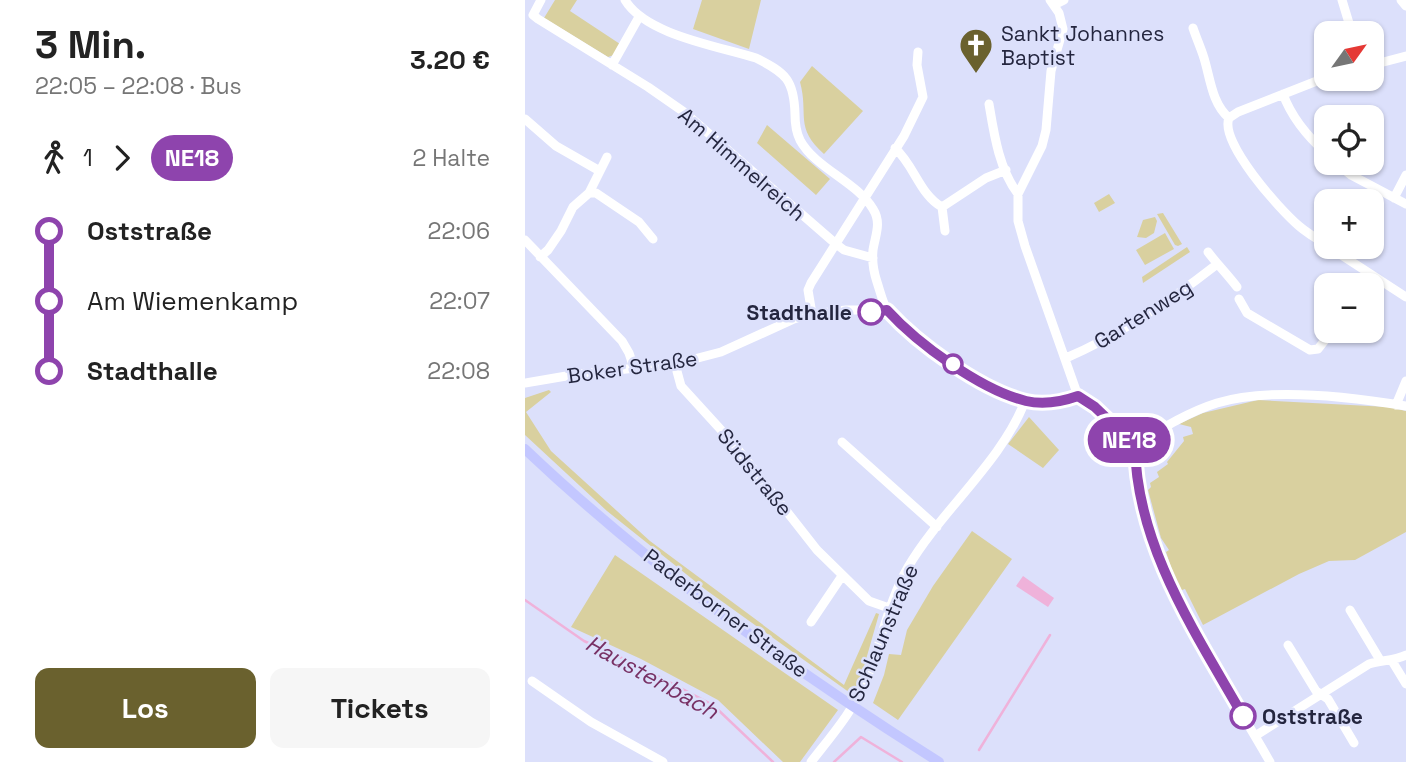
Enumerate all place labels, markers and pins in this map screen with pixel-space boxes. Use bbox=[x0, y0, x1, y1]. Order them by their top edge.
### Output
place label: Sankt Johannes Baptist bbox=[1001, 20, 1164, 71]
church icon: Sankt Johannes Baptist bbox=[957, 26, 995, 75]
place label: Stadthalle bbox=[746, 299, 852, 326]
marker: Stadthalle bbox=[858, 299, 884, 325]
unlabelled marker bbox=[943, 354, 963, 374]
marker: Oststraße bbox=[1230, 703, 1256, 729]
place label: Oststraße bbox=[1262, 703, 1363, 730]

